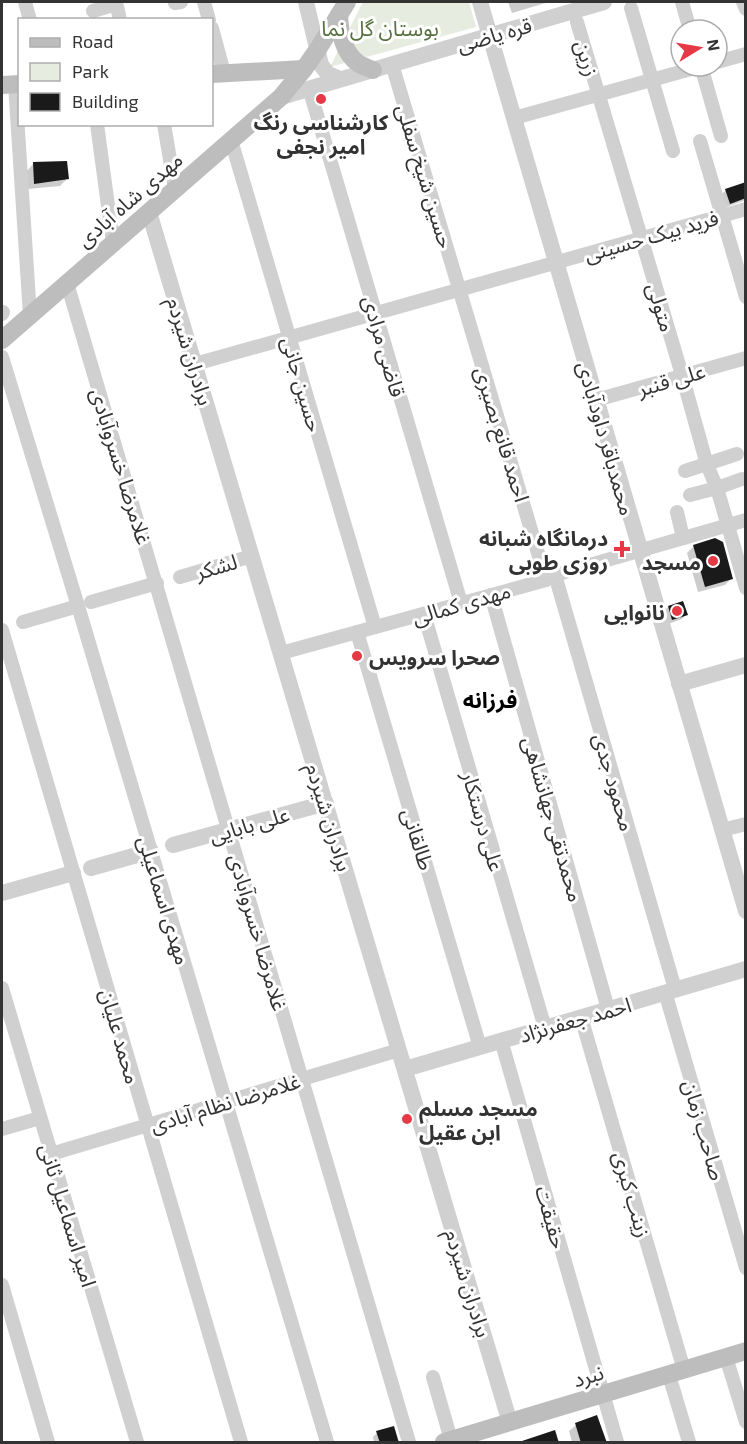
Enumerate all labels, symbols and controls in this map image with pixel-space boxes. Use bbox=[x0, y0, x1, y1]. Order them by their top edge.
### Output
street label: قره یاضی bbox=[454, 11, 535, 58]
park label: بوستان گل نما bbox=[321, 15, 439, 41]
legend bbox=[18, 18, 213, 126]
north arrow bbox=[669, 18, 729, 78]
text: Road bbox=[72, 30, 113, 52]
street label: زرین bbox=[570, 37, 605, 79]
text: N bbox=[704, 38, 725, 53]
text: Park bbox=[72, 60, 109, 82]
text: Building bbox=[72, 90, 139, 112]
marker: کارشناسی رنگ امیر نجفی bbox=[314, 92, 328, 106]
street label: حسین شیخ سفلی bbox=[388, 101, 460, 252]
place label: کارشناسی رنگ امیر نجفی bbox=[254, 109, 389, 159]
street label: مهدی شاه آبادی bbox=[71, 146, 188, 252]
street label: فرید بیک حسینی bbox=[581, 204, 721, 267]
street label: متولی bbox=[642, 280, 681, 335]
street label: قاضی مرادی bbox=[358, 292, 411, 400]
street label: برادران شیردم bbox=[158, 294, 219, 410]
street label: حسین جانی bbox=[277, 334, 328, 435]
street label: علی قنبر bbox=[633, 357, 708, 402]
street label: محمدباقر داودآبادی bbox=[572, 358, 641, 518]
street label: احمد قانع بصیری bbox=[467, 363, 535, 506]
street label: غلامرضا خسروآبادی bbox=[85, 385, 158, 548]
place label: درمانگاه شبانه روزی طوبی bbox=[479, 525, 608, 575]
marker: درمانگاه شبانه روزی طوبی bbox=[613, 540, 631, 558]
street label: لشكر bbox=[191, 548, 240, 585]
place label: مسجد bbox=[642, 549, 701, 574]
marker: مسجد bbox=[706, 554, 720, 568]
street label: مهدی کمالی bbox=[409, 577, 513, 630]
place label: نانوایی bbox=[604, 599, 665, 625]
marker: نانوایی bbox=[670, 604, 684, 618]
place label: صحرا سرویس bbox=[369, 644, 500, 670]
marker: صحرا سرویس bbox=[350, 649, 364, 663]
district label: فرزانه bbox=[463, 686, 517, 714]
street label: محمود جدی bbox=[588, 730, 641, 834]
street label: محمدتقی جهانشاهی bbox=[517, 733, 590, 905]
street label: برادران شیردم bbox=[297, 760, 358, 876]
street label: علی درستکار bbox=[457, 767, 510, 874]
street label: علی بابایی bbox=[206, 801, 292, 848]
street label: طالقانی bbox=[397, 805, 440, 873]
street label: مهدی اسماعیلی bbox=[133, 833, 196, 968]
street label: غلامرضا خسروآبادی bbox=[224, 851, 293, 1014]
street label: محمد علیان bbox=[95, 986, 146, 1087]
street label: احمد جعفرنژاد bbox=[516, 991, 634, 1048]
street label: غلامرضا نظام آبادی bbox=[147, 1067, 305, 1142]
street label: صاحب زمان bbox=[678, 1077, 731, 1183]
place label: مسجد مسلم ابن عقیل bbox=[419, 1095, 538, 1145]
marker: مسجد مسلم ابن عقیل bbox=[400, 1112, 414, 1126]
street label: امیر اسماعیل ثانی bbox=[34, 1140, 103, 1290]
street label: زینب کبری bbox=[608, 1148, 657, 1240]
street label: حقیقت bbox=[531, 1183, 573, 1251]
street label: برادران شیردم bbox=[436, 1226, 497, 1342]
street label: نبرد bbox=[570, 1359, 607, 1392]

